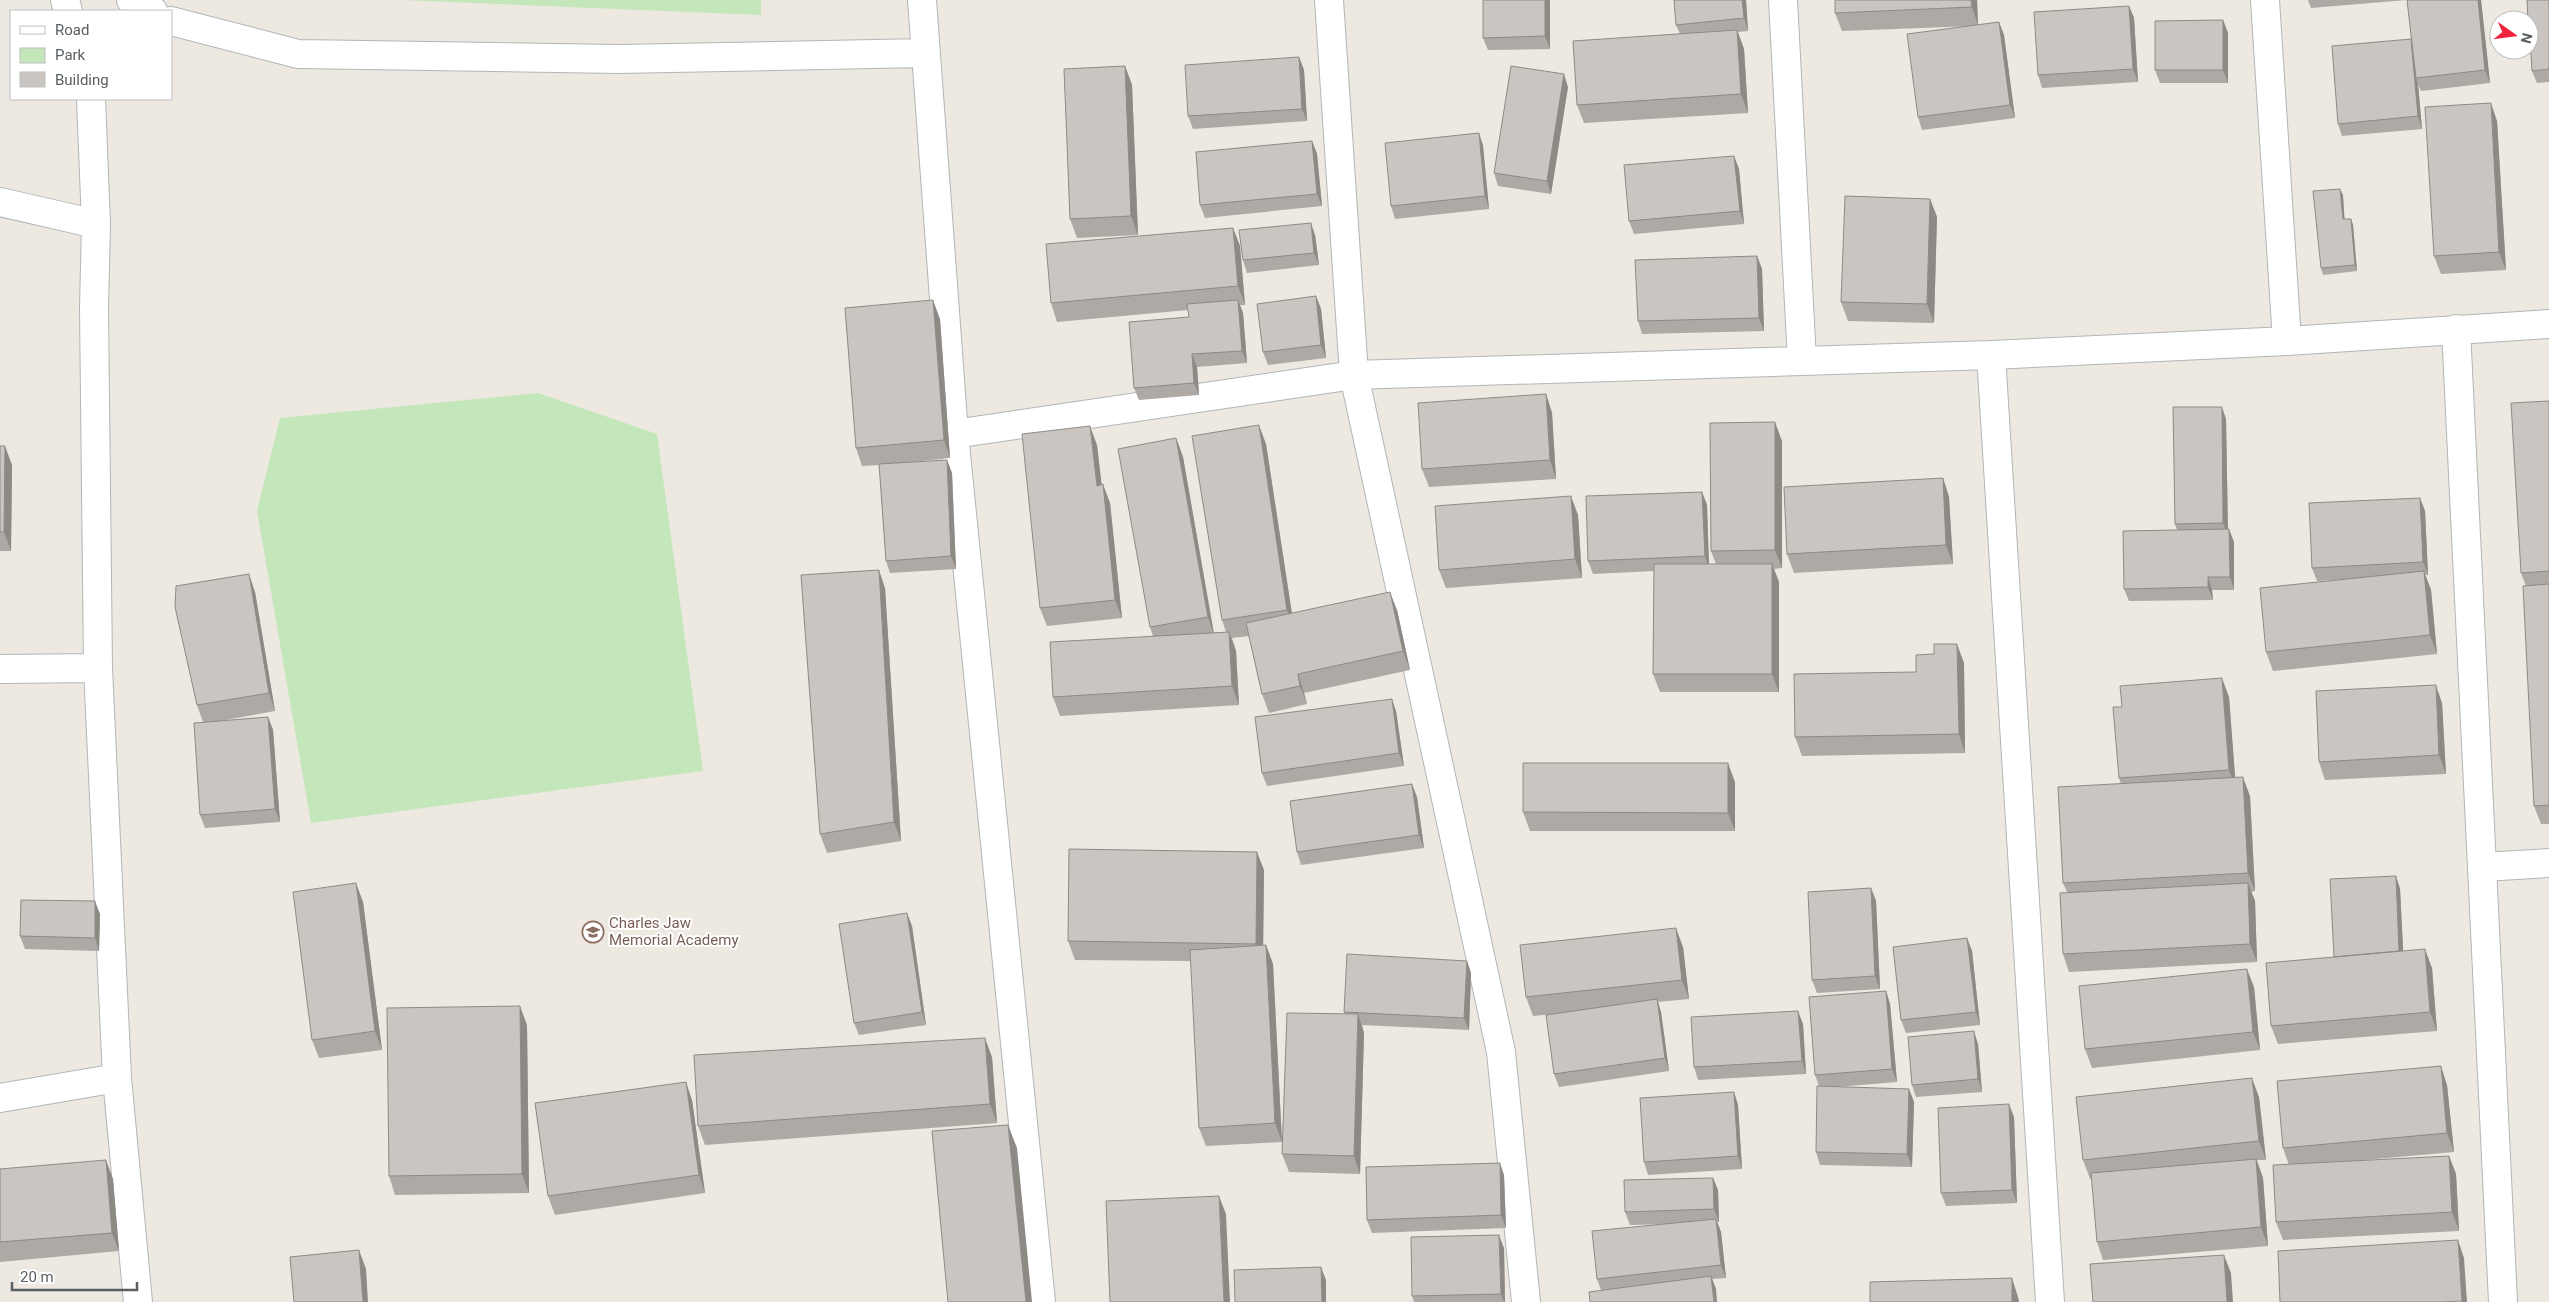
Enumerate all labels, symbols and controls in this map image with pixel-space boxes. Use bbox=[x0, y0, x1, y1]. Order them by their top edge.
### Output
legend bbox=[10, 10, 172, 100]
north arrow bbox=[2489, 10, 2539, 60]
text: Road bbox=[55, 21, 89, 39]
text: N bbox=[2518, 31, 2536, 45]
text: Park bbox=[55, 46, 86, 64]
text: Building bbox=[55, 71, 109, 89]
place label: Charles Jaw Memorial Academy bbox=[609, 914, 738, 949]
school or university icon: Charles Jaw Memorial Academy bbox=[581, 920, 605, 944]
scale bar bbox=[12, 1260, 138, 1292]
text: 20 m bbox=[20, 1268, 54, 1286]

